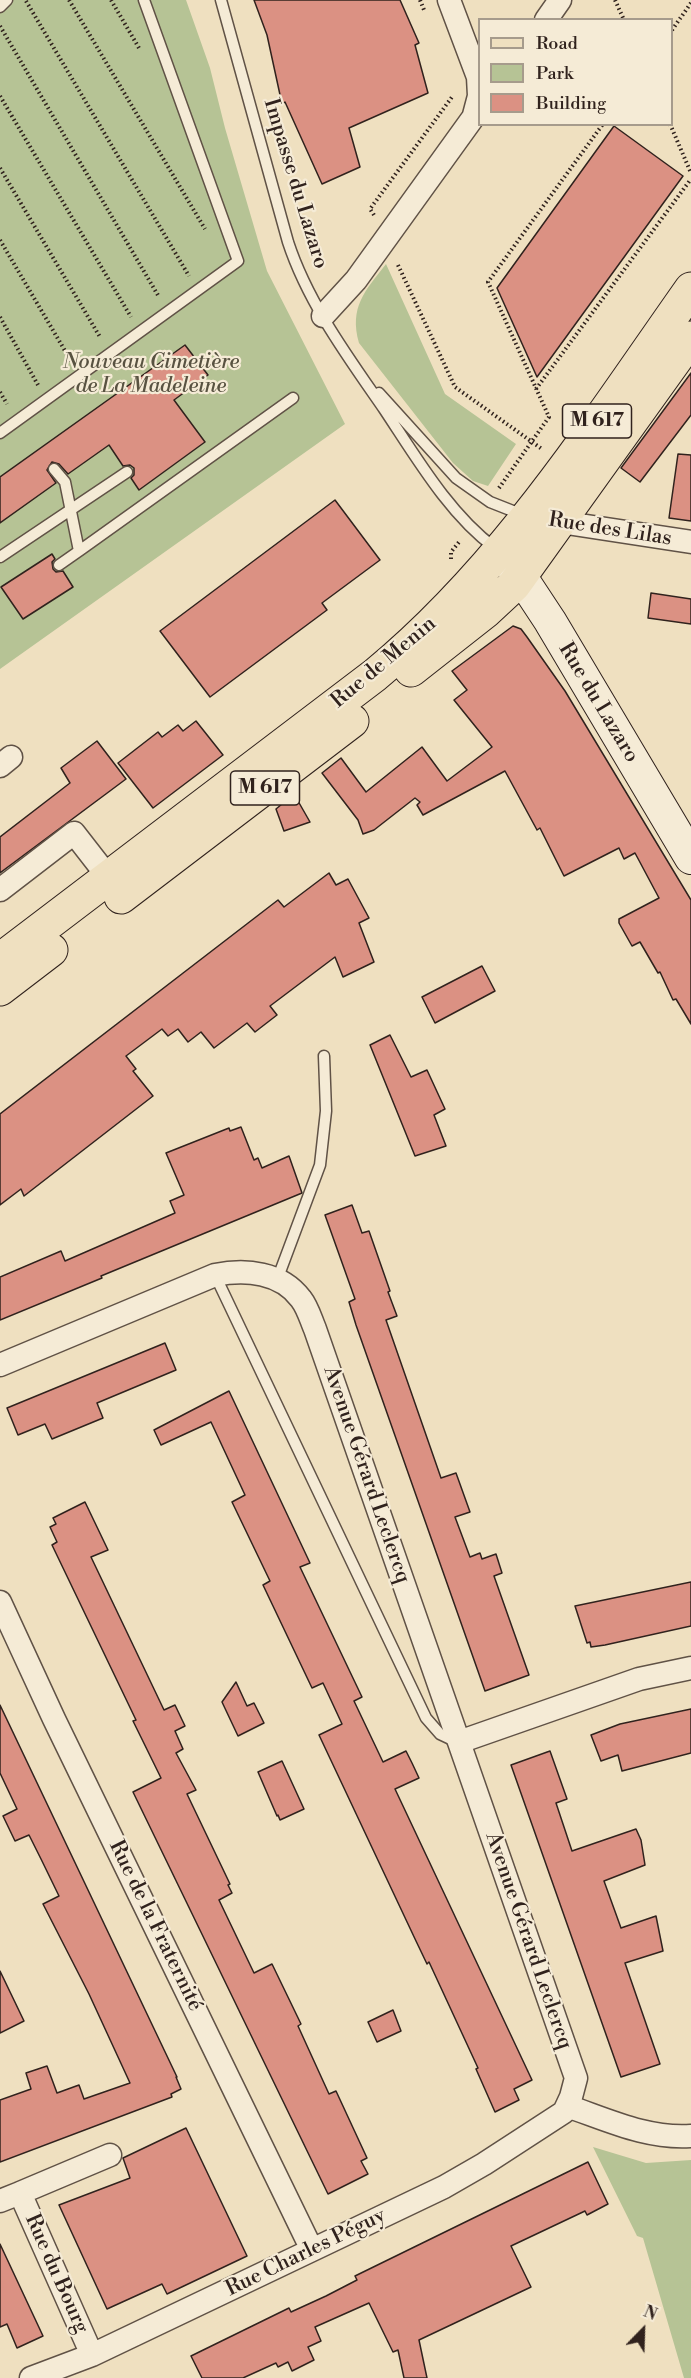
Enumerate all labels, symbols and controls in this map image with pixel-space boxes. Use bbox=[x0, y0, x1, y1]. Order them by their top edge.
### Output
legend bbox=[478, 18, 673, 126]
text: Road bbox=[536, 32, 578, 55]
text: Park bbox=[536, 62, 573, 85]
text: Building bbox=[536, 92, 606, 115]
street label: Impasse du Lazaro bbox=[257, 96, 333, 272]
park label: Nouveau Cimetière de La Madeleine bbox=[63, 350, 239, 400]
road number: M 617 bbox=[562, 404, 632, 438]
street label: Rue des Lilas bbox=[547, 508, 673, 552]
street label: Rue de Menin bbox=[326, 612, 442, 714]
street label: Rue du Lazaro bbox=[552, 638, 644, 768]
road number: M 617 bbox=[230, 771, 300, 805]
street label: Avenue Gérard Leclercq bbox=[317, 1363, 415, 1587]
street label: Avenue Gérard Leclercq bbox=[479, 1829, 577, 2053]
street label: Rue de la Fraternité bbox=[103, 1836, 207, 2016]
street label: Rue Charles Péguy bbox=[222, 2203, 390, 2303]
street label: Rue du Bourg bbox=[18, 2210, 94, 2338]
north arrow bbox=[613, 2300, 673, 2360]
text: N bbox=[640, 2302, 660, 2325]

